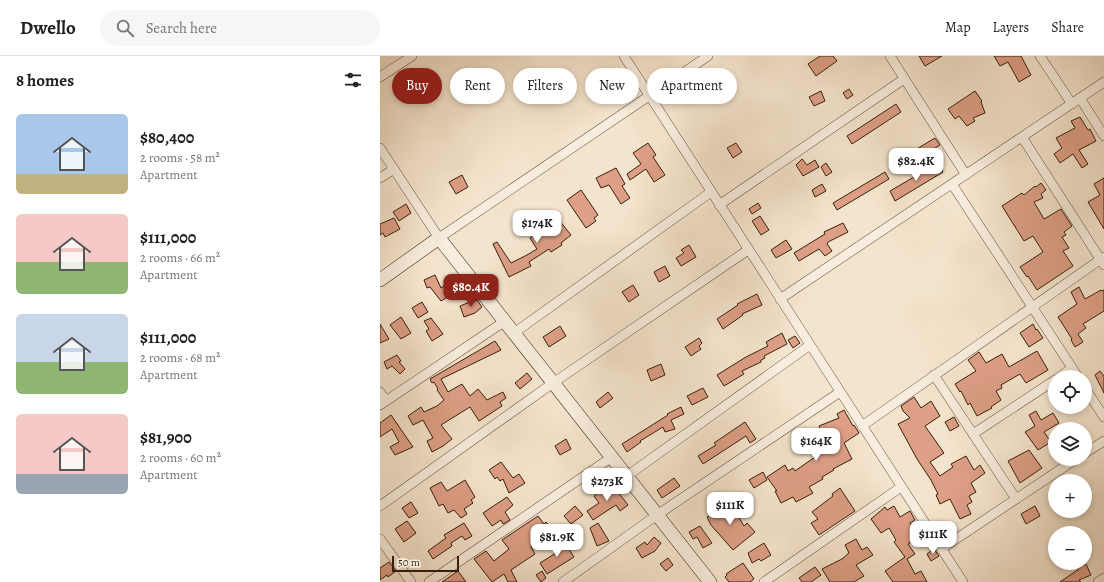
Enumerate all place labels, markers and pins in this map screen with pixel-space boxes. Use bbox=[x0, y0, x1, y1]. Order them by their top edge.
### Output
pin: $82.4K bbox=[883, 148, 949, 182]
pin: $174K bbox=[509, 210, 565, 244]
pin: $80.4K bbox=[438, 274, 504, 308]
pin: $164K bbox=[788, 428, 844, 462]
pin: $273K bbox=[579, 468, 635, 502]
pin: $111K bbox=[702, 492, 758, 526]
pin: $111K bbox=[905, 521, 961, 555]
pin: $81.9K bbox=[524, 524, 590, 558]

